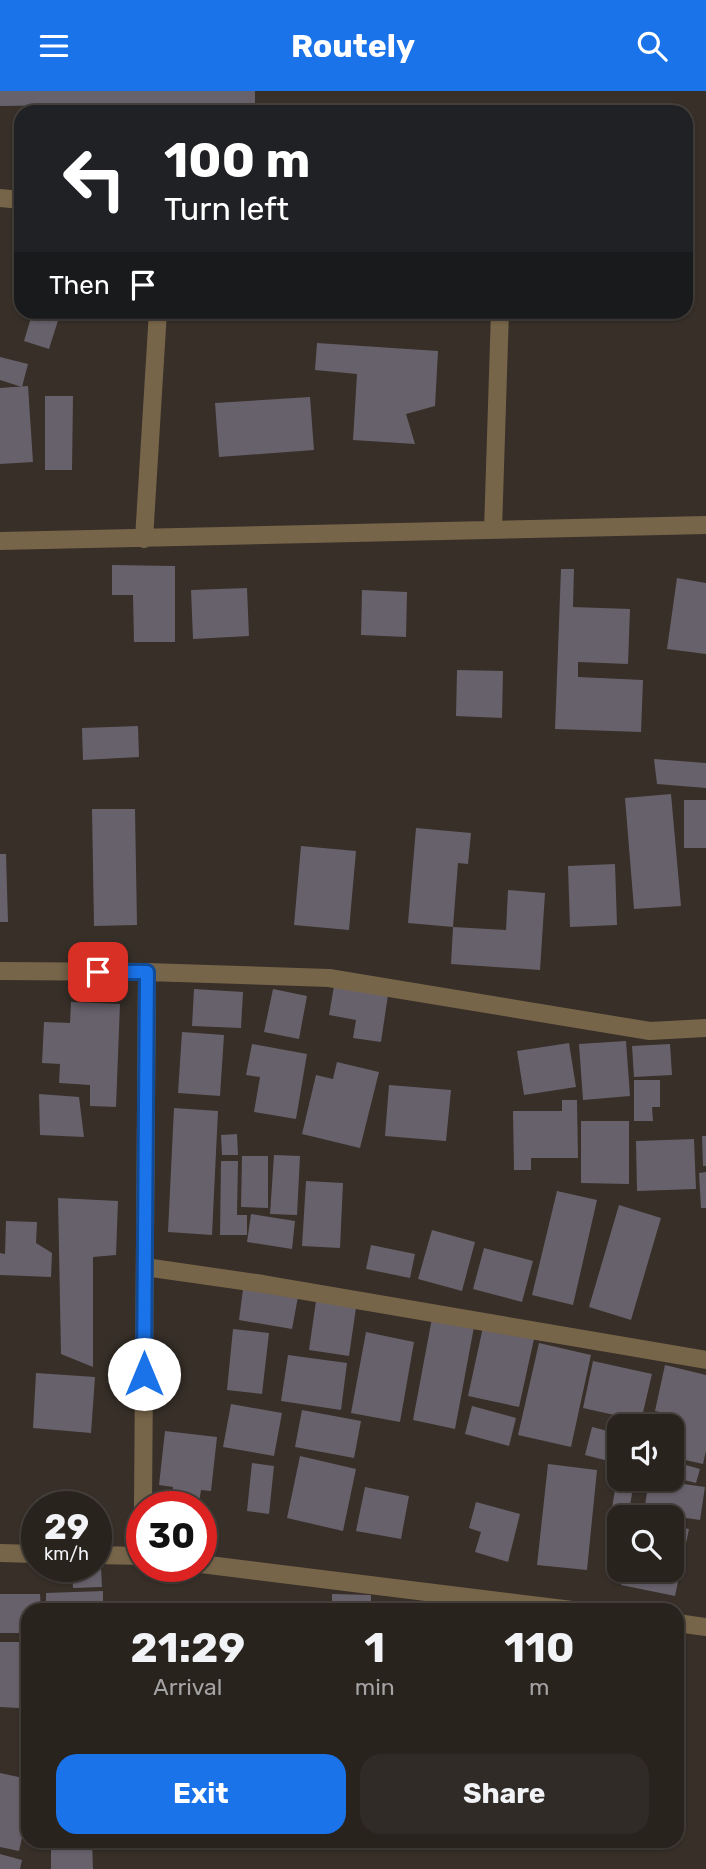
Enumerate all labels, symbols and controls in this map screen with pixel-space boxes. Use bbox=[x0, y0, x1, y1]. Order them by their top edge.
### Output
icon: menu bbox=[35, 27, 73, 65]
text: Routely bbox=[291, 27, 415, 65]
icon: search bbox=[633, 27, 671, 65]
text: 100 m bbox=[164, 131, 310, 189]
icon: left bbox=[49, 133, 140, 224]
text: Turn left bbox=[164, 190, 289, 228]
icon: arrive bbox=[124, 266, 162, 304]
text: Then bbox=[49, 270, 110, 301]
pin bbox=[68, 942, 128, 1002]
icon: arrive bbox=[79, 953, 117, 991]
position arrow bbox=[107, 1337, 181, 1411]
map controls bbox=[607, 1414, 684, 1582]
button: sound bbox=[607, 1414, 684, 1491]
speed limit sign: 30 bbox=[126, 1491, 217, 1582]
button: search bbox=[607, 1505, 684, 1582]
text: 29 bbox=[44, 1506, 89, 1548]
text: km/h bbox=[44, 1543, 89, 1565]
text: 21:29 bbox=[131, 1623, 245, 1673]
text: 1 bbox=[364, 1623, 385, 1673]
text: 110 bbox=[504, 1623, 574, 1673]
text: Arrival bbox=[153, 1673, 222, 1701]
text: min bbox=[355, 1673, 395, 1701]
text: m bbox=[529, 1673, 550, 1701]
button: Exit bbox=[56, 1754, 346, 1834]
button: Share bbox=[360, 1754, 649, 1834]

